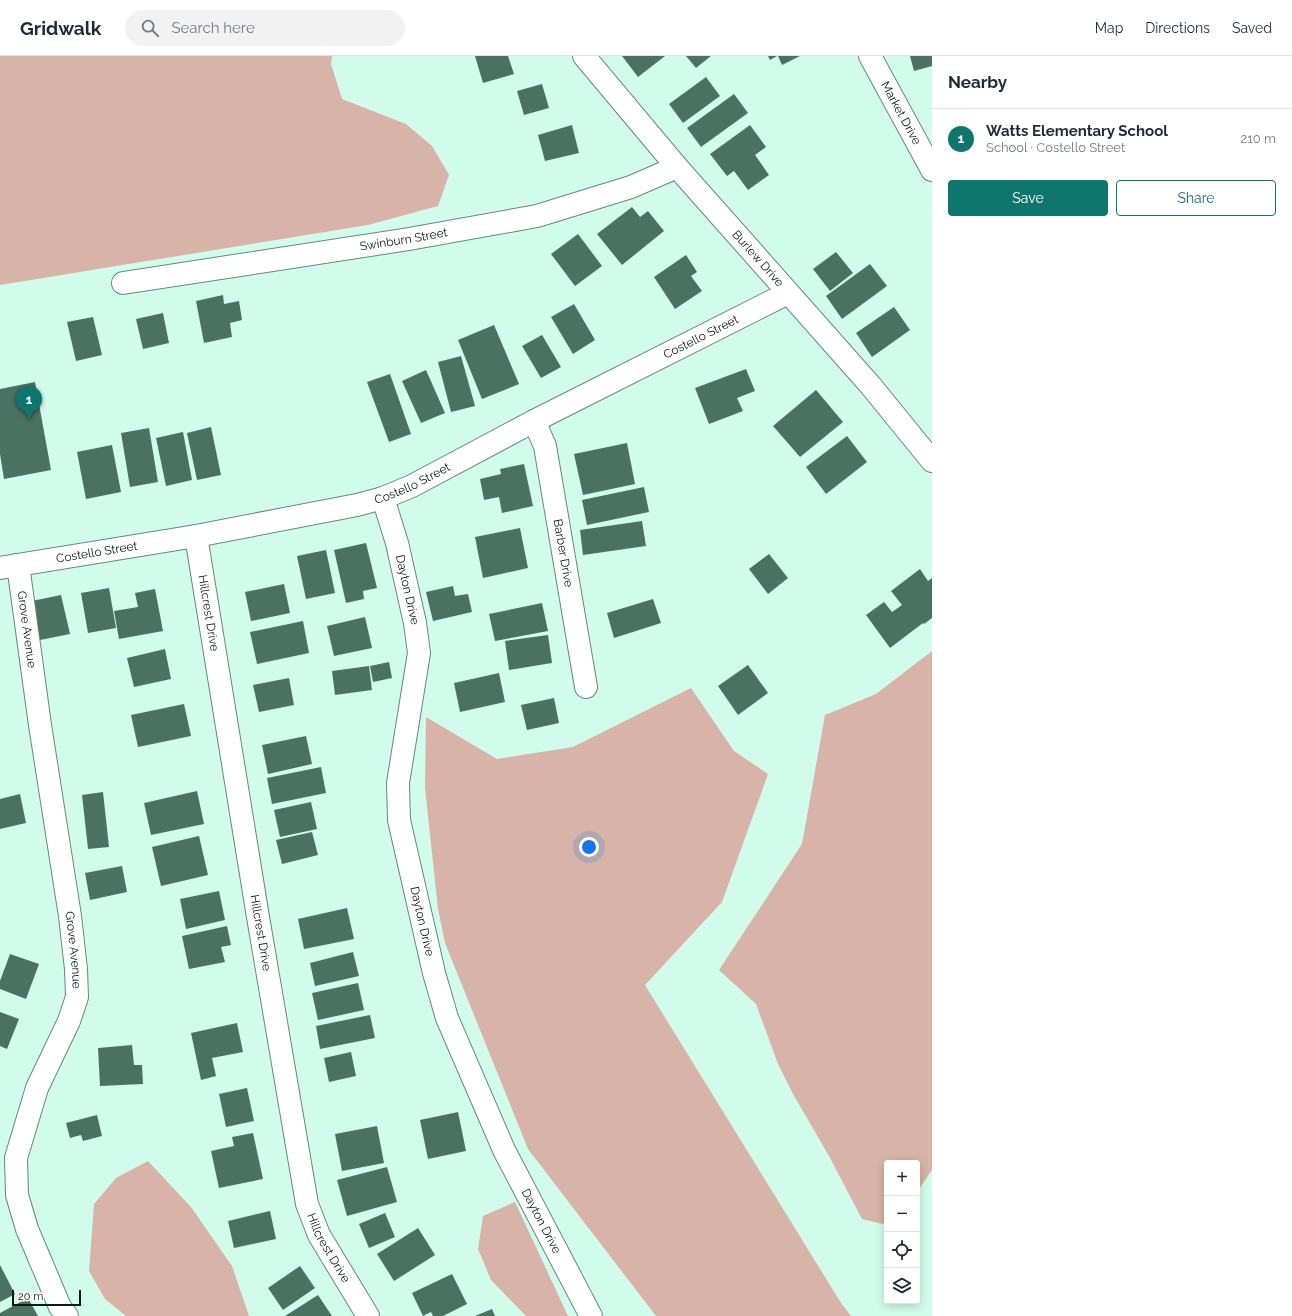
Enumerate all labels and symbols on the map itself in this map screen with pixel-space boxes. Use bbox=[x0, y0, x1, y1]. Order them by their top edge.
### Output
street label: Market Drive bbox=[878, 79, 924, 147]
street label: Swinburn Street bbox=[359, 225, 449, 253]
street label: Burlew Drive bbox=[729, 227, 787, 290]
street label: Costello Street bbox=[661, 312, 741, 362]
pin: 1 bbox=[16, 386, 42, 419]
street label: Costello Street bbox=[373, 460, 453, 507]
street label: Barber Drive bbox=[551, 518, 576, 588]
street label: Costello Street bbox=[55, 539, 138, 566]
street label: Dayton Drive bbox=[393, 553, 422, 626]
street label: Hillcrest Drive bbox=[195, 574, 222, 652]
street label: Grove Avenue bbox=[15, 590, 39, 669]
your location bbox=[579, 837, 599, 857]
street label: Dayton Drive bbox=[407, 885, 437, 958]
street label: Hillcrest Drive bbox=[247, 894, 274, 972]
street label: Grove Avenue bbox=[62, 910, 84, 989]
street label: Dayton Drive bbox=[519, 1186, 564, 1256]
street label: Hillcrest Drive bbox=[304, 1211, 353, 1285]
scale bar bbox=[12, 1288, 81, 1307]

